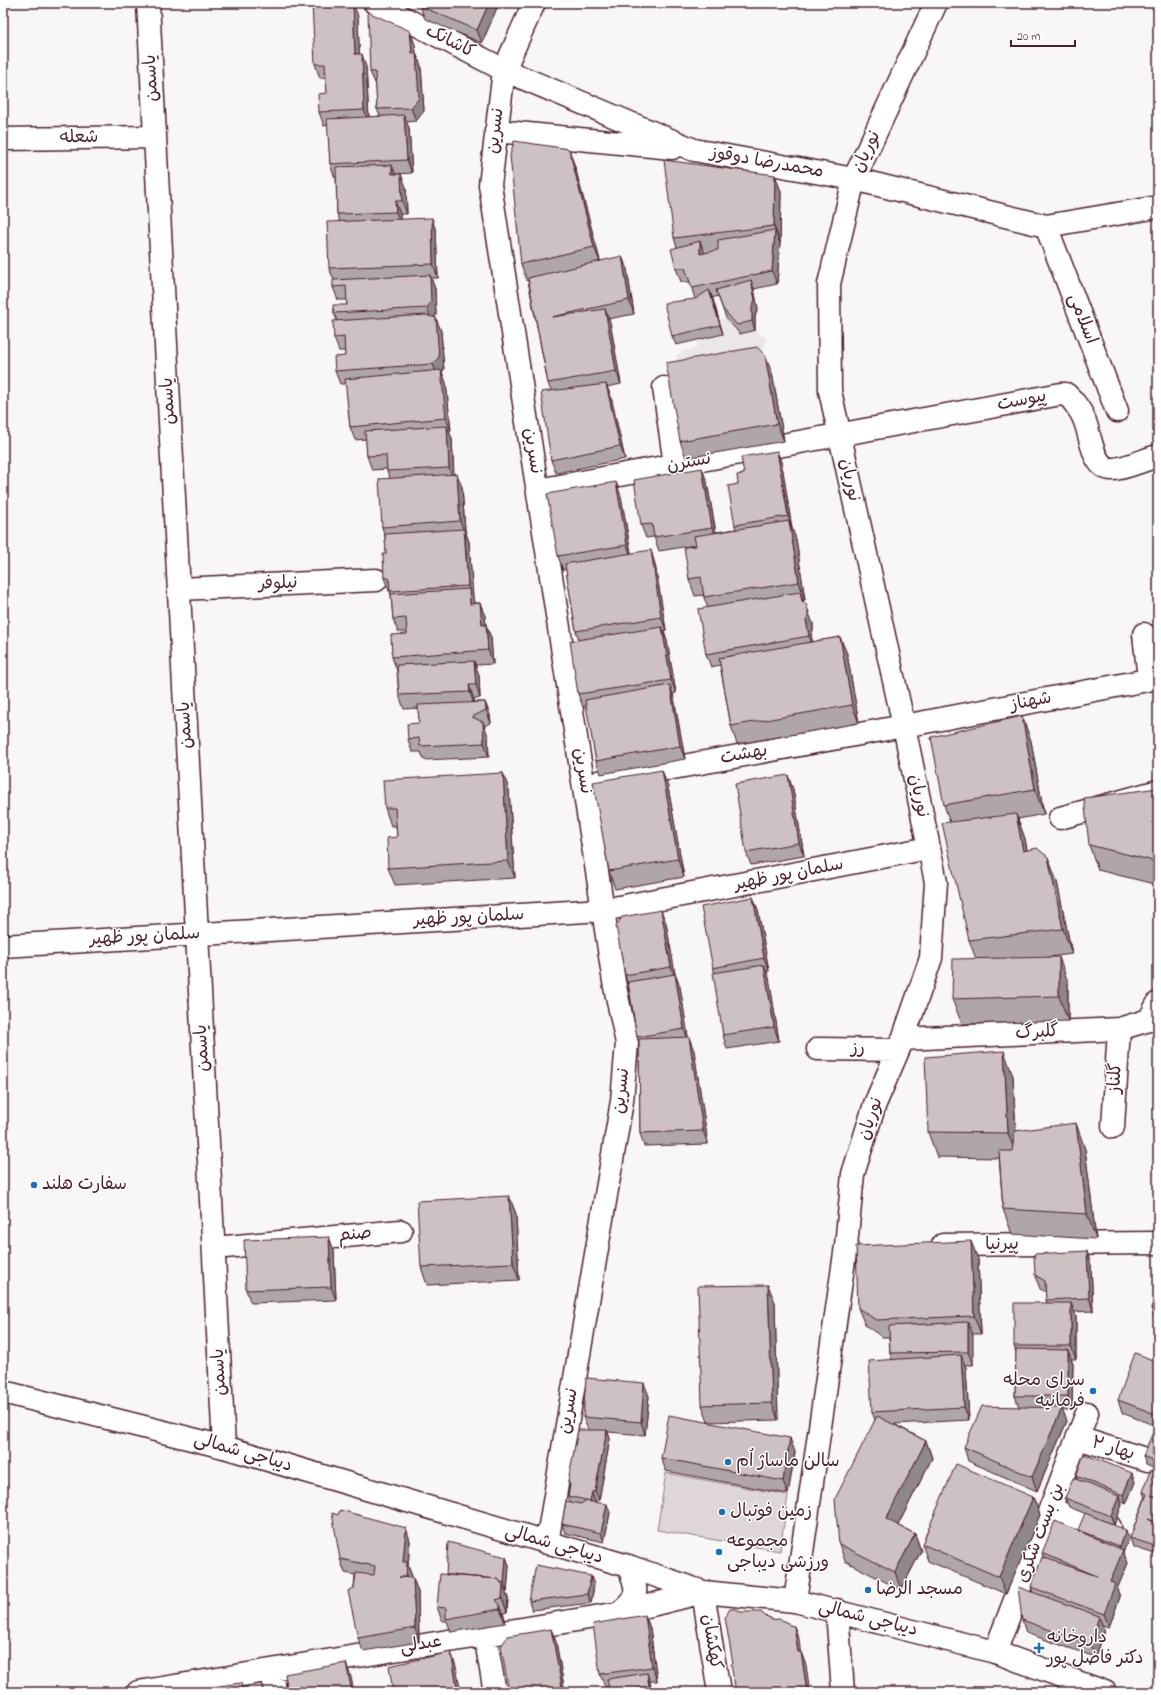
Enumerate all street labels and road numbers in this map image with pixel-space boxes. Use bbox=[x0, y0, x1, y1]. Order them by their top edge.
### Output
street label: کاشانک bbox=[421, 18, 480, 66]
street label: یاسمن bbox=[138, 54, 166, 102]
street label: نسرین bbox=[480, 107, 512, 155]
street label: شعله bbox=[59, 125, 99, 151]
street label: نوریان bbox=[846, 127, 888, 177]
street label: محمدرضا دوقوز bbox=[706, 140, 826, 186]
street label: اسلامی bbox=[1060, 290, 1104, 348]
street label: یاسمن bbox=[155, 377, 183, 425]
street label: پیوست bbox=[995, 383, 1049, 419]
street label: نسرین bbox=[516, 426, 548, 476]
street label: نسترن bbox=[665, 446, 713, 480]
street label: نوریان bbox=[831, 456, 867, 504]
street label: نیلوفر bbox=[256, 570, 298, 598]
street label: شهناز bbox=[1006, 685, 1054, 719]
street label: یاسمن bbox=[172, 701, 200, 749]
street label: بهشت bbox=[718, 738, 770, 772]
street label: نسرین bbox=[566, 746, 598, 796]
street label: نوریان bbox=[901, 772, 935, 820]
street label: سلمان پور ظهیر bbox=[730, 852, 846, 899]
street label: سلمان پور ظهیر bbox=[411, 902, 525, 934]
street label: سلمان پور ظهیر bbox=[87, 921, 201, 953]
street label: گلبرگ bbox=[1015, 1019, 1060, 1047]
street label: یاسمن bbox=[189, 1024, 217, 1072]
street label: رز bbox=[849, 1036, 865, 1062]
street label: گلناز bbox=[1102, 1062, 1130, 1096]
street label: نسرین bbox=[607, 1067, 637, 1115]
street label: نوریان bbox=[852, 1094, 890, 1144]
street label: صنم bbox=[337, 1221, 373, 1249]
street label: پیرنیا bbox=[985, 1232, 1019, 1258]
street label: یاسمن bbox=[206, 1348, 234, 1396]
street label: نسرین bbox=[552, 1386, 586, 1436]
street label: دیباجی شمالی bbox=[191, 1427, 295, 1479]
street label: بهار ۲ bbox=[1088, 1430, 1138, 1468]
street label: بن بست شکرى bbox=[1010, 1479, 1072, 1587]
street label: دیباجی شمالی bbox=[502, 1519, 606, 1571]
street label: دیباجی شمالی bbox=[816, 1594, 920, 1644]
street label: کهکشان bbox=[694, 1612, 728, 1672]
street label: عبدلی bbox=[398, 1629, 444, 1661]

